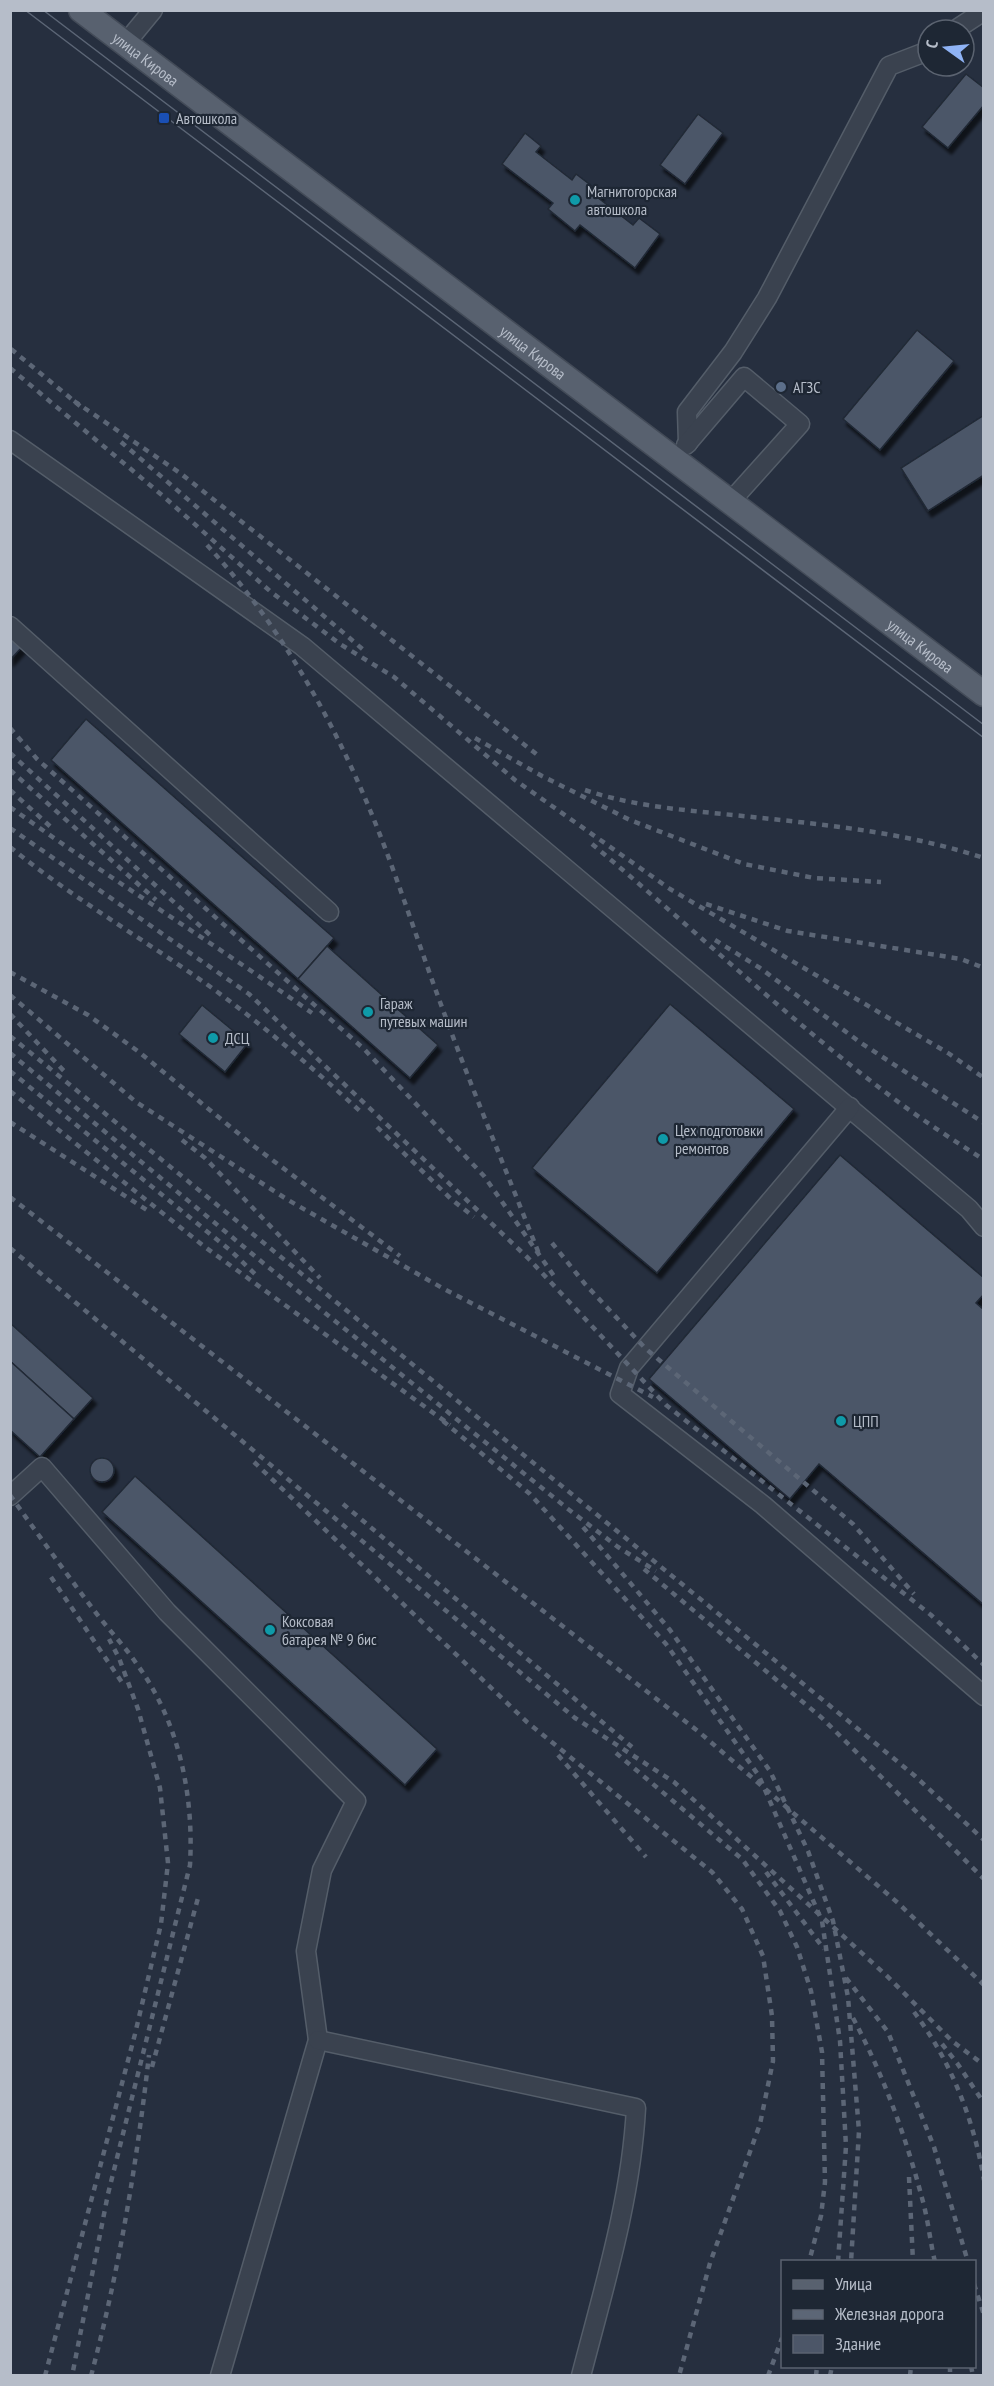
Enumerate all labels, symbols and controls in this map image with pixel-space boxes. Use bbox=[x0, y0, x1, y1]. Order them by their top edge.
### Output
north arrow bbox=[916, 18, 976, 78]
street label: улица Кирова bbox=[108, 27, 183, 90]
text: С bbox=[921, 37, 942, 50]
place label: Автошкола bbox=[176, 108, 237, 128]
marker: Автошкола bbox=[157, 111, 171, 125]
place label: Магнитогорская автошкола bbox=[587, 181, 677, 219]
marker: Магнитогорская автошкола bbox=[568, 193, 582, 207]
street label: улица Кирова bbox=[496, 321, 570, 384]
place label: АГЗС bbox=[793, 377, 821, 397]
marker: АГЗС bbox=[774, 380, 788, 394]
street label: улица Кирова bbox=[883, 614, 957, 677]
place label: Гараж путевых машин bbox=[380, 993, 468, 1031]
marker: Гараж путевых машин bbox=[361, 1005, 375, 1019]
place label: ДСЦ bbox=[225, 1028, 250, 1048]
marker: ДСЦ bbox=[206, 1031, 220, 1045]
place label: Цех подготовки ремонтов bbox=[675, 1120, 763, 1158]
marker: Цех подготовки ремонтов bbox=[656, 1132, 670, 1146]
place label: ЦПП bbox=[853, 1411, 879, 1431]
marker: ЦПП bbox=[834, 1414, 848, 1428]
place label: Коксовая батарея № 9 бис bbox=[282, 1611, 377, 1649]
marker: Коксовая батарея № 9 бис bbox=[263, 1623, 277, 1637]
legend bbox=[781, 2260, 976, 2368]
text: Улица bbox=[835, 2272, 872, 2295]
text: Железная дорога bbox=[834, 2302, 944, 2325]
text: Здание bbox=[835, 2332, 881, 2355]

